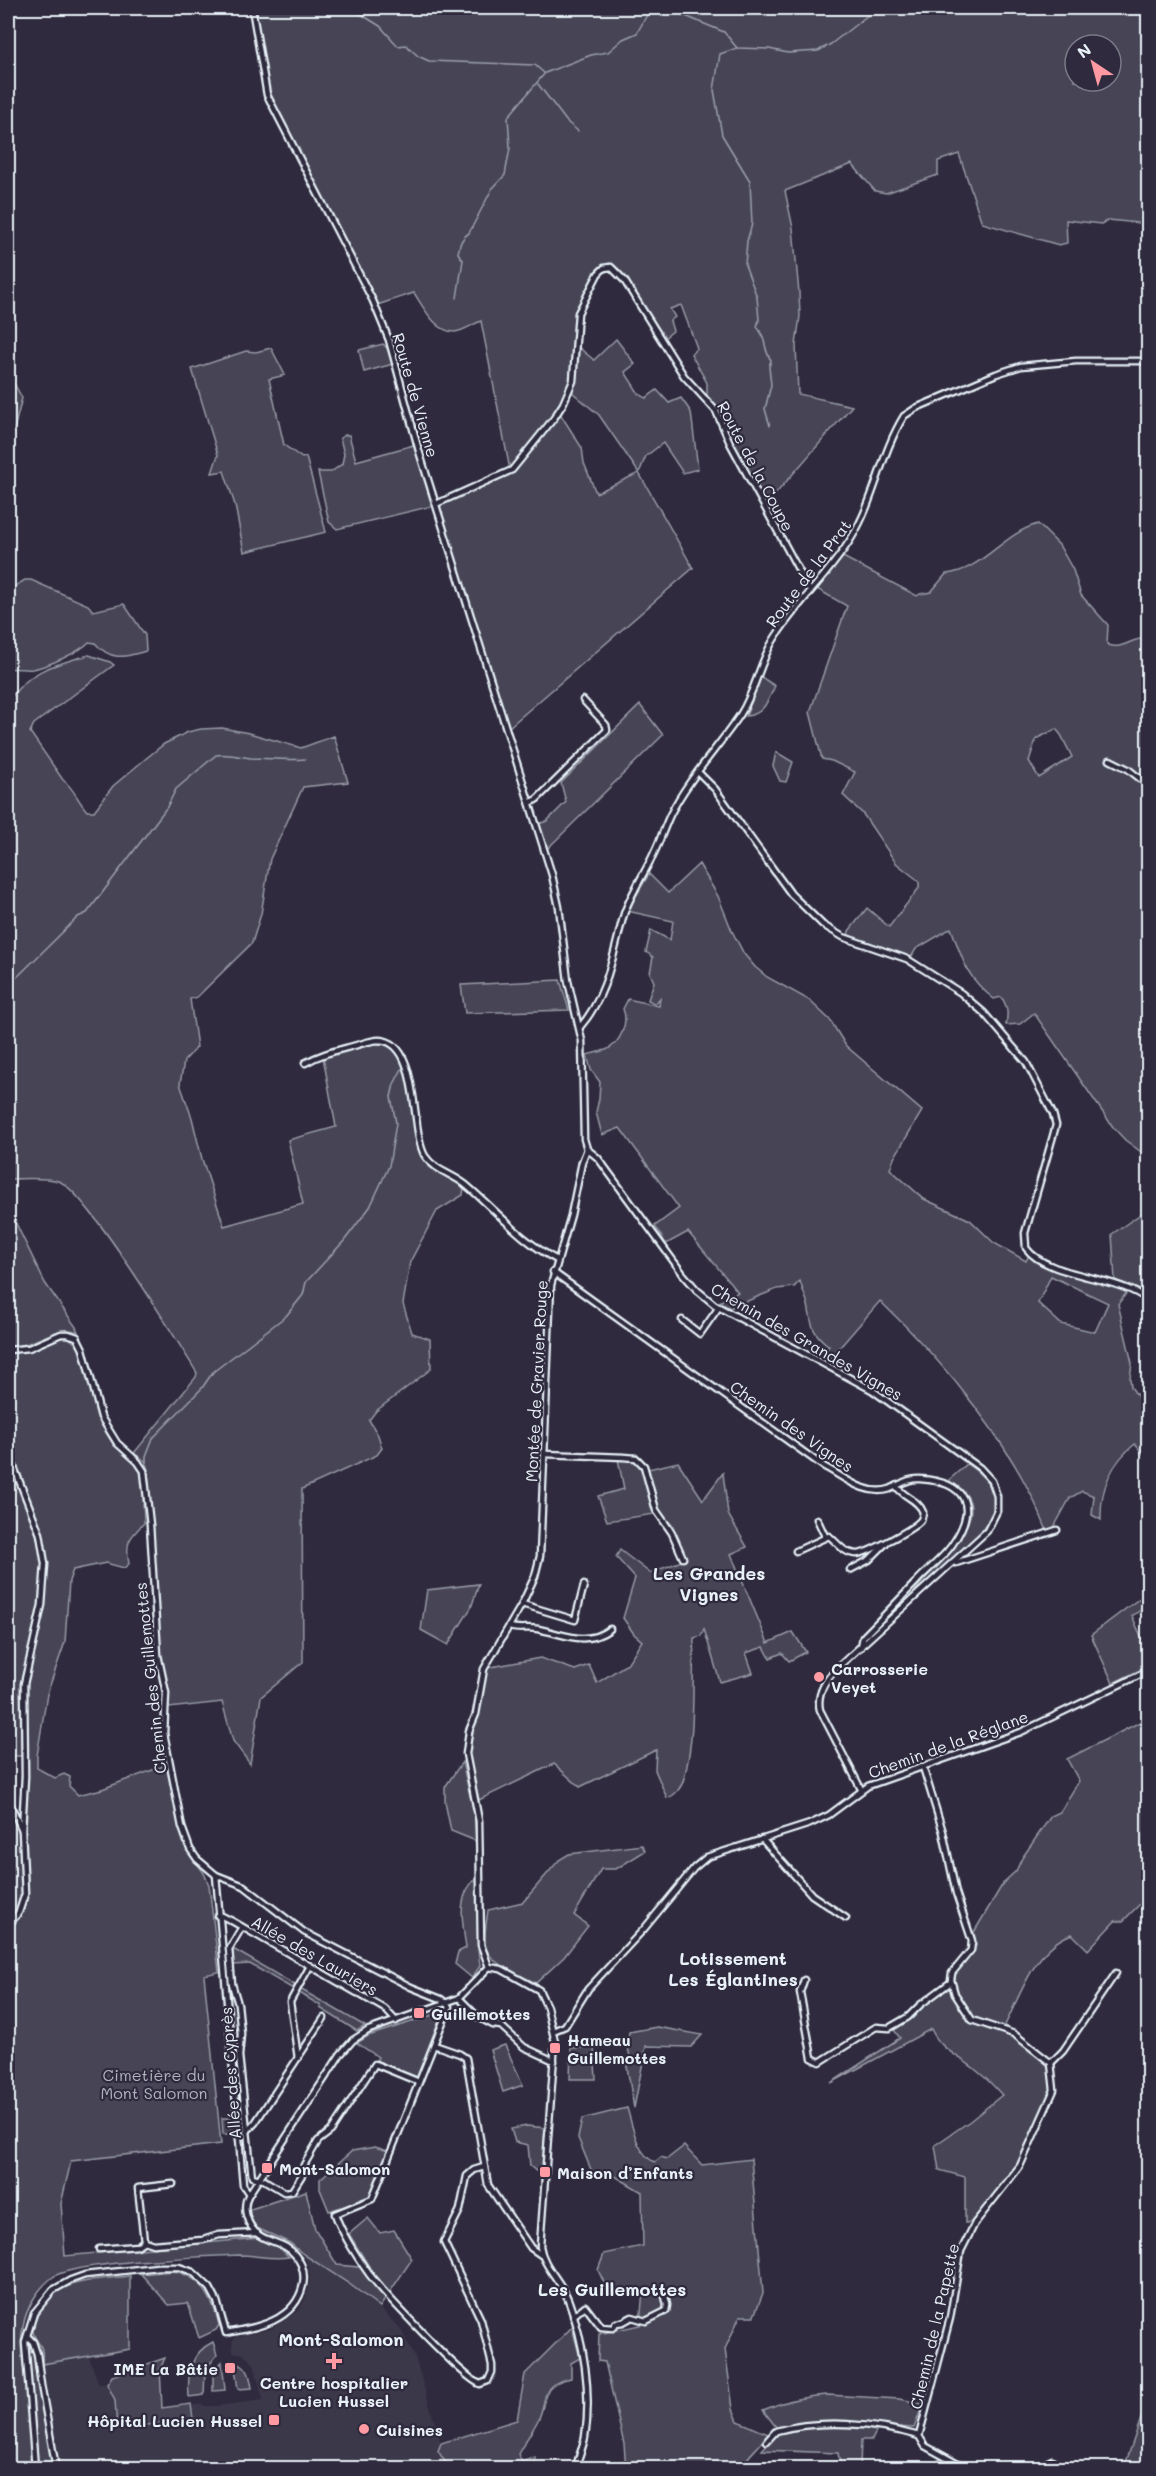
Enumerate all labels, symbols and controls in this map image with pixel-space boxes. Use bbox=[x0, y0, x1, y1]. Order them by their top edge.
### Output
north arrow bbox=[1063, 33, 1123, 93]
text: N bbox=[1073, 38, 1095, 63]
street label: Route de Vienne bbox=[388, 330, 444, 460]
street label: Route de la Coupe bbox=[713, 397, 799, 535]
street label: Route de la Prat bbox=[761, 515, 855, 631]
street label: Chemin des Grandes Vignes bbox=[708, 1278, 906, 1404]
street label: Montée de Gravier Rouge bbox=[520, 1279, 552, 1483]
street label: Chemin des Vignes bbox=[726, 1376, 858, 1476]
district label: Les Grandes Vignes bbox=[653, 1561, 765, 1606]
street label: Chemin des Guillemottes bbox=[130, 1581, 170, 1775]
place label: Carrosserie Veyet bbox=[831, 1658, 928, 1697]
marker: Carrosserie Veyet bbox=[812, 1670, 826, 1684]
street label: Chemin de la Réglane bbox=[865, 1705, 1031, 1783]
street label: Allée des Lauriers bbox=[248, 1910, 382, 2000]
district label: Lotissement Les Églantines bbox=[668, 1946, 798, 1991]
place label: Guillemottes bbox=[431, 2003, 530, 2024]
street label: Allée des Cyprès bbox=[215, 2006, 245, 2140]
marker: Guillemottes bbox=[412, 2006, 426, 2020]
place label: Hameau Guillemottes bbox=[567, 2029, 666, 2068]
marker: Hameau Guillemottes bbox=[548, 2041, 562, 2055]
park label: Cimetière du Mont Salomon bbox=[101, 2064, 207, 2103]
place label: Mont-Salomon bbox=[279, 2158, 390, 2179]
marker: Mont-Salomon bbox=[260, 2161, 274, 2175]
place label: Maison d’Enfants bbox=[557, 2162, 693, 2183]
marker: Maison d’Enfants bbox=[538, 2165, 552, 2179]
street label: Chemin de la Papette bbox=[905, 2241, 963, 2411]
district label: Les Guillemottes bbox=[538, 2277, 686, 2301]
district label: Mont-Salomon bbox=[278, 2327, 404, 2351]
marker: Centre hospitalier Lucien Hussel bbox=[325, 2352, 343, 2370]
place label: IME La Bâtie bbox=[113, 2358, 218, 2379]
marker: IME La Bâtie bbox=[223, 2361, 237, 2375]
place label: Centre hospitalier Lucien Hussel bbox=[260, 2372, 408, 2411]
place label: Hôpital Lucien Hussel bbox=[87, 2410, 262, 2431]
marker: Hôpital Lucien Hussel bbox=[267, 2413, 281, 2427]
place label: Cuisines bbox=[376, 2419, 443, 2440]
marker: Cuisines bbox=[357, 2422, 371, 2436]

